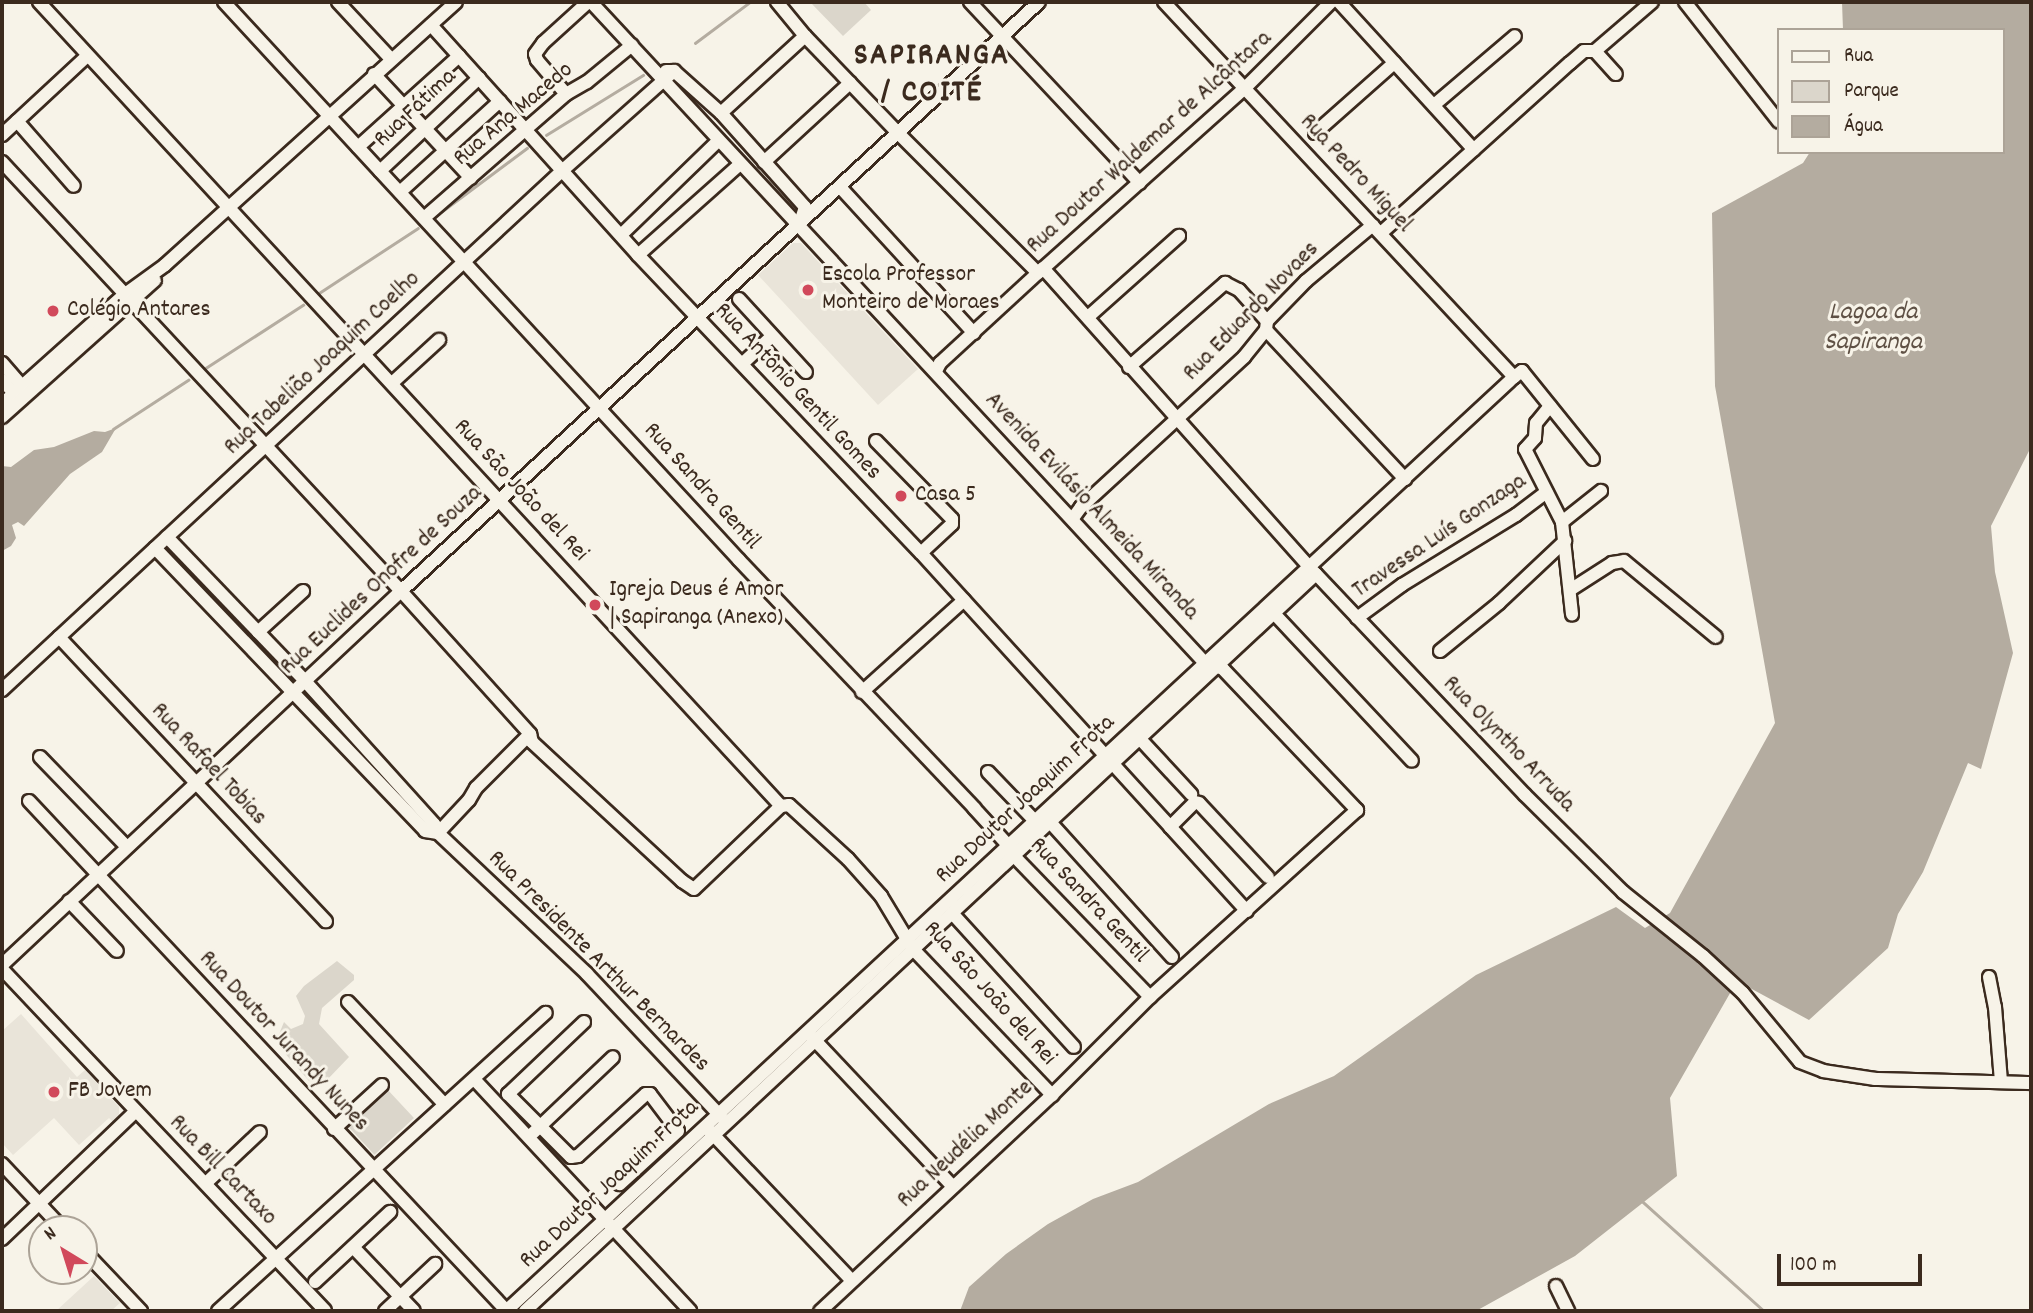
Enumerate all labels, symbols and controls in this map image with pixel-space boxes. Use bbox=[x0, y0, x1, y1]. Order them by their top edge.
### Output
street label: Rua Doutor Waldemar de Alcântara bbox=[1021, 25, 1279, 261]
legend bbox=[1778, 28, 2005, 154]
district label: SAPIRANGA / COITÉ bbox=[855, 39, 1009, 114]
text: Rua bbox=[1844, 42, 1873, 72]
street label: Rua Ana Macedo bbox=[448, 57, 580, 173]
street label: Rua Fátima bbox=[369, 64, 463, 154]
text: Parque bbox=[1844, 77, 1899, 107]
street label: Rua Pedro Miguel bbox=[1293, 109, 1417, 239]
text: Água bbox=[1844, 112, 1883, 142]
street label: Rua Eduardo Novaes bbox=[1178, 236, 1326, 388]
place label: Escola Professor Monteiro de Moraes bbox=[822, 262, 1000, 318]
street label: Rua Tabelião Joaquim Coelho bbox=[219, 266, 427, 462]
marker: Escola Professor Monteiro de Moraes bbox=[800, 282, 816, 298]
place label: Colégio Antares bbox=[67, 297, 211, 325]
street label: Rua Antônio Gentil Gomes bbox=[707, 297, 887, 487]
water label: Lagoa da Sapiranga bbox=[1824, 297, 1922, 358]
marker: Colégio Antares bbox=[45, 303, 61, 319]
street label: Avenida Evilásio Almeida Miranda bbox=[978, 387, 1204, 627]
street label: Rua São João del Rei bbox=[446, 414, 594, 568]
street label: Rua Sandra Gentil bbox=[636, 417, 766, 557]
street label: Travessa Luís Gonzaga bbox=[1348, 468, 1532, 606]
street label: Rua Euclides Onofre de Souza bbox=[275, 480, 489, 682]
place label: Casa 5 bbox=[915, 482, 976, 510]
marker: Casa 5 bbox=[893, 488, 909, 504]
place label: Igreja Deus é Amor | Sapiranga (Anexo) bbox=[609, 577, 783, 633]
marker: Igreja Deus é Amor | Sapiranga (Anexo) bbox=[587, 597, 603, 613]
street label: Rua Olyntho Arruda bbox=[1436, 671, 1580, 819]
street label: Rua Rafael Tobias bbox=[144, 698, 272, 832]
street label: Rua Doutor Joaquim Frota bbox=[930, 709, 1122, 891]
street label: Rua Sandra Gentil bbox=[1022, 832, 1154, 970]
street label: Rua Presidente Arthur Bernardes bbox=[481, 845, 715, 1079]
street label: Rua São João del Rei bbox=[916, 916, 1062, 1072]
street label: Rua Doutor Jurandy Nunes bbox=[192, 946, 374, 1138]
street label: Rua Neudélia Monte bbox=[892, 1075, 1040, 1215]
place label: FB Jovem bbox=[68, 1078, 152, 1106]
marker: FB Jovem bbox=[46, 1084, 62, 1100]
street label: Rua Doutor Joaquim Frota bbox=[514, 1094, 706, 1276]
street label: Rua Bill Cartaxo bbox=[162, 1109, 282, 1233]
north arrow bbox=[28, 1215, 98, 1285]
text: N bbox=[39, 1221, 63, 1248]
scale bar bbox=[1781, 1240, 1926, 1284]
text: 100 m bbox=[1790, 1251, 1837, 1281]

